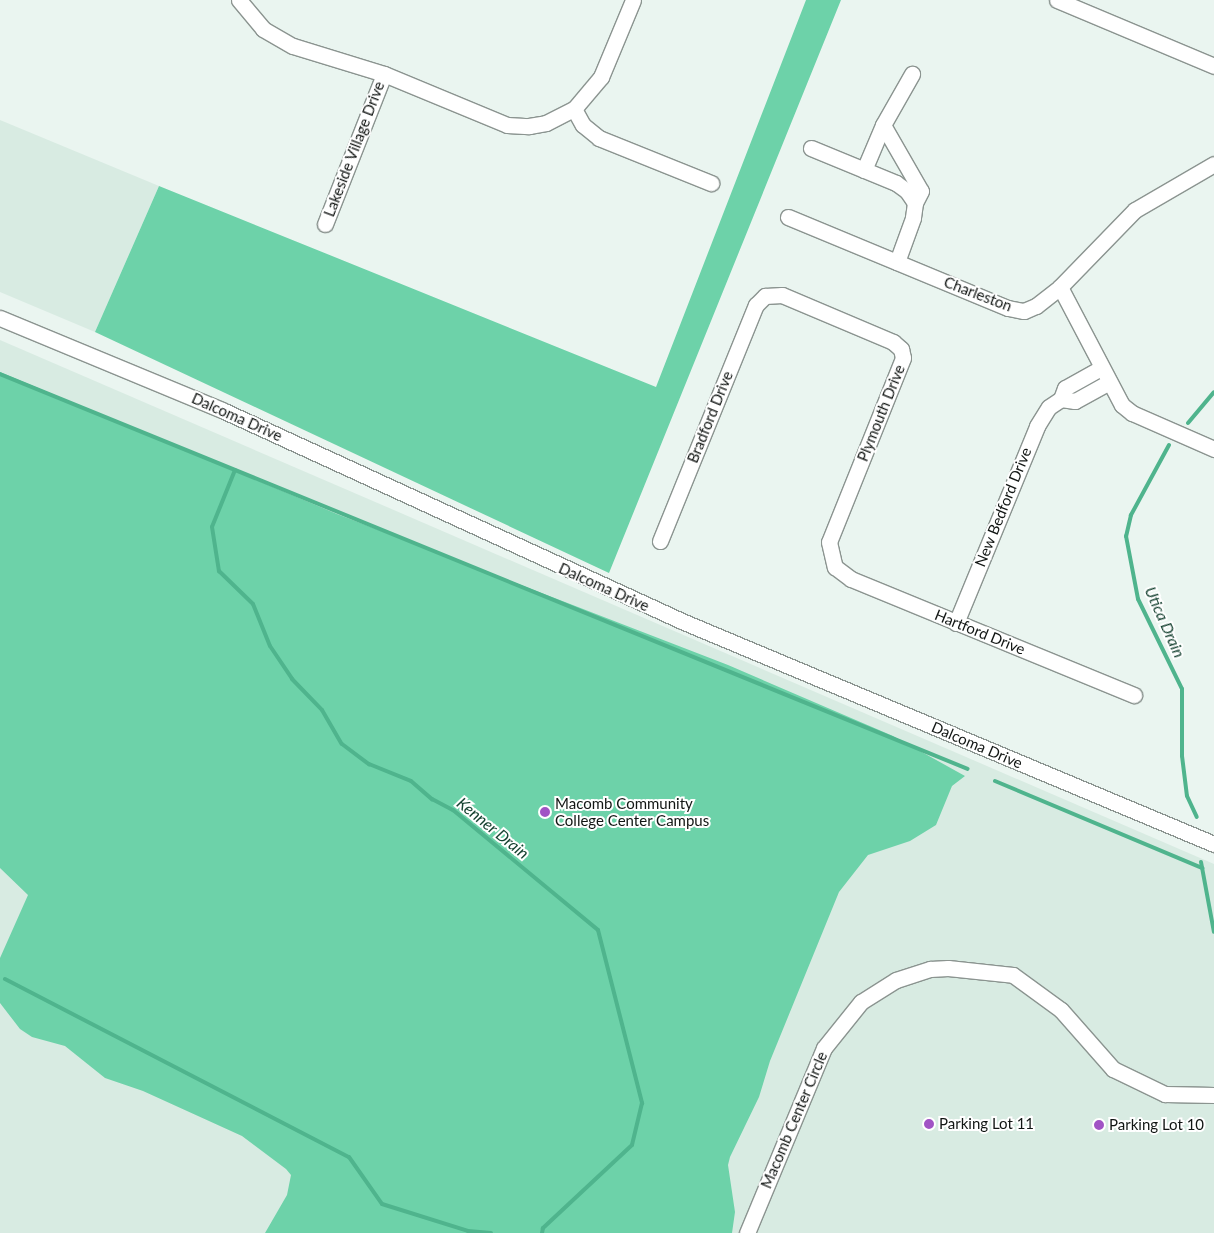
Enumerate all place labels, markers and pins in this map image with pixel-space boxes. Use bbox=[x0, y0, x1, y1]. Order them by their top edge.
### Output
place label: Macomb Community College Center Campus bbox=[555, 794, 710, 829]
marker: Macomb Community College Center Campus bbox=[539, 806, 551, 818]
place label: Parking Lot 11 bbox=[939, 1115, 1034, 1133]
place label: Parking Lot 10 bbox=[1109, 1116, 1204, 1134]
marker: Parking Lot 11 bbox=[923, 1118, 935, 1130]
marker: Parking Lot 10 bbox=[1093, 1119, 1105, 1131]

